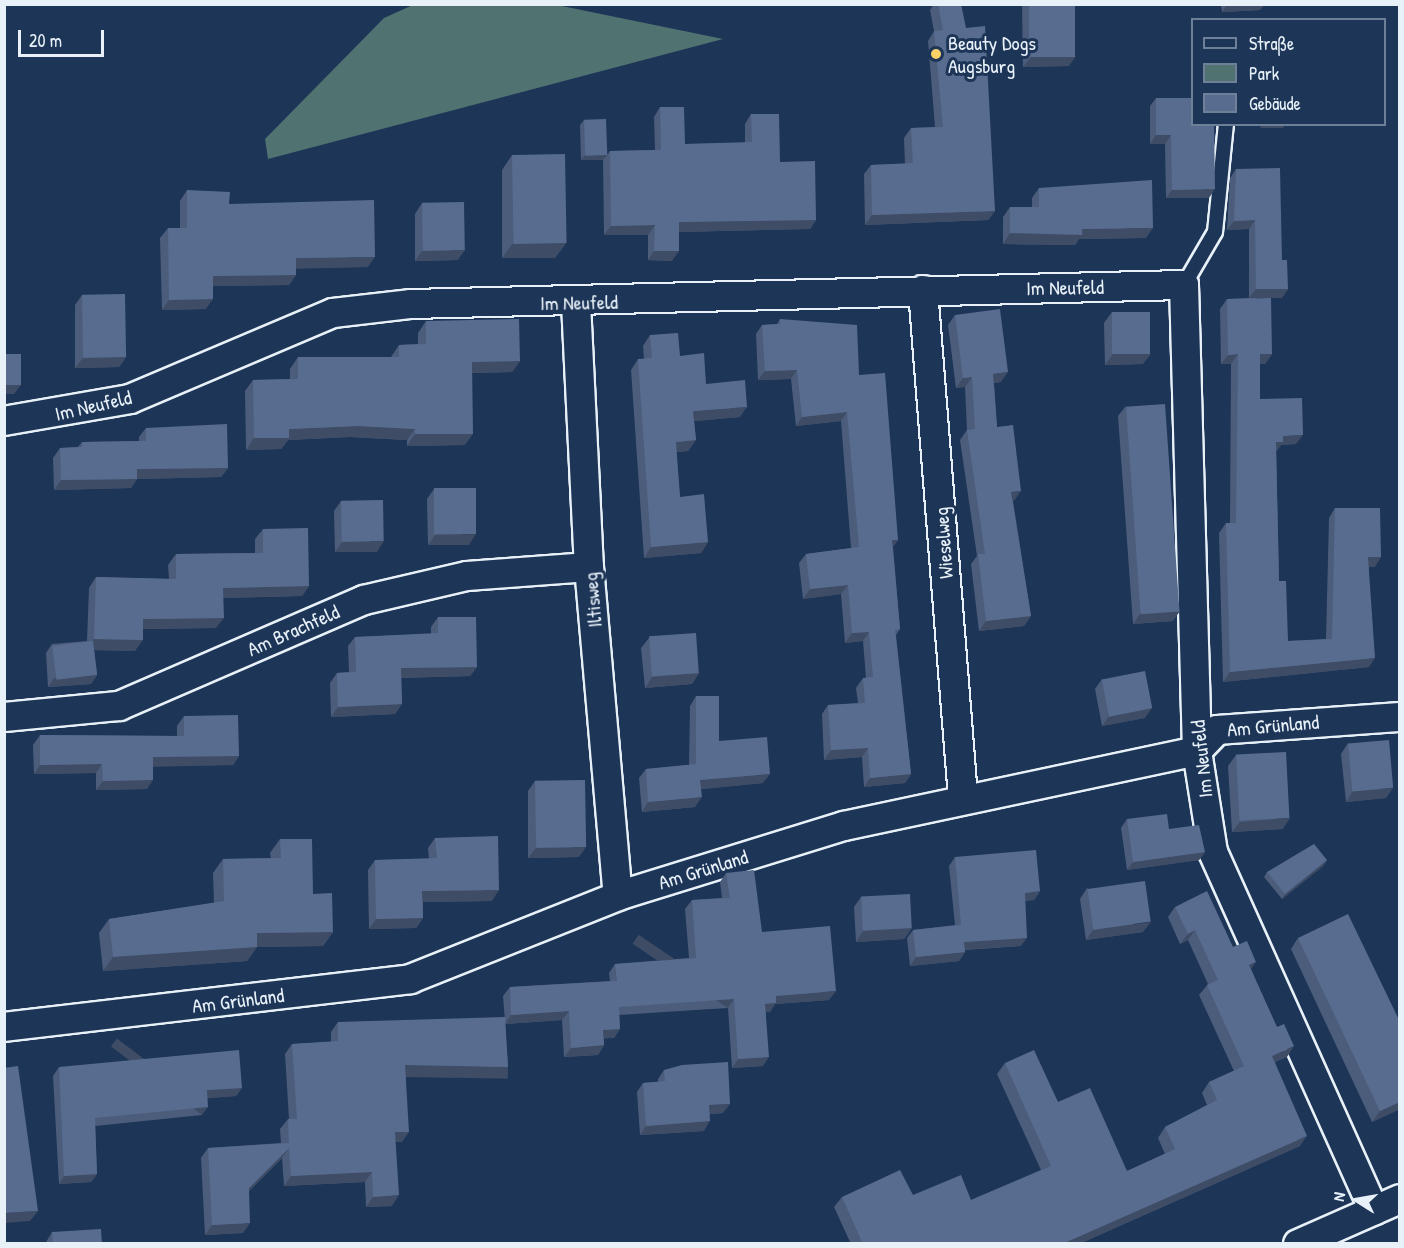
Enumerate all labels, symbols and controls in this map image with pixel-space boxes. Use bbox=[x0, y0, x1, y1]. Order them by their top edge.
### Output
scale bar bbox=[21, 18, 106, 56]
legend bbox=[1191, 18, 1386, 126]
text: 20 m bbox=[29, 28, 62, 53]
place label: Beauty Dogs Augsburg bbox=[948, 30, 1036, 77]
text: Straße bbox=[1249, 31, 1294, 56]
marker: Beauty Dogs Augsburg bbox=[929, 47, 943, 61]
text: Park bbox=[1249, 61, 1279, 86]
text: Gebäude bbox=[1249, 91, 1301, 116]
street label: Im Neufeld bbox=[1026, 274, 1104, 300]
street label: Im Neufeld bbox=[540, 289, 618, 315]
street label: Im Neufeld bbox=[52, 385, 134, 425]
street label: Wieselweg bbox=[929, 506, 957, 580]
street label: Iltisweg bbox=[578, 571, 606, 629]
street label: Am Brachfeld bbox=[243, 599, 343, 661]
street label: Am Grünland bbox=[1226, 709, 1320, 741]
street label: Im Neufeld bbox=[1185, 719, 1217, 799]
street label: Am Grünland bbox=[655, 844, 751, 894]
street label: Am Grünland bbox=[191, 982, 285, 1018]
north arrow bbox=[1326, 1170, 1386, 1230]
text: N bbox=[1327, 1190, 1350, 1203]

